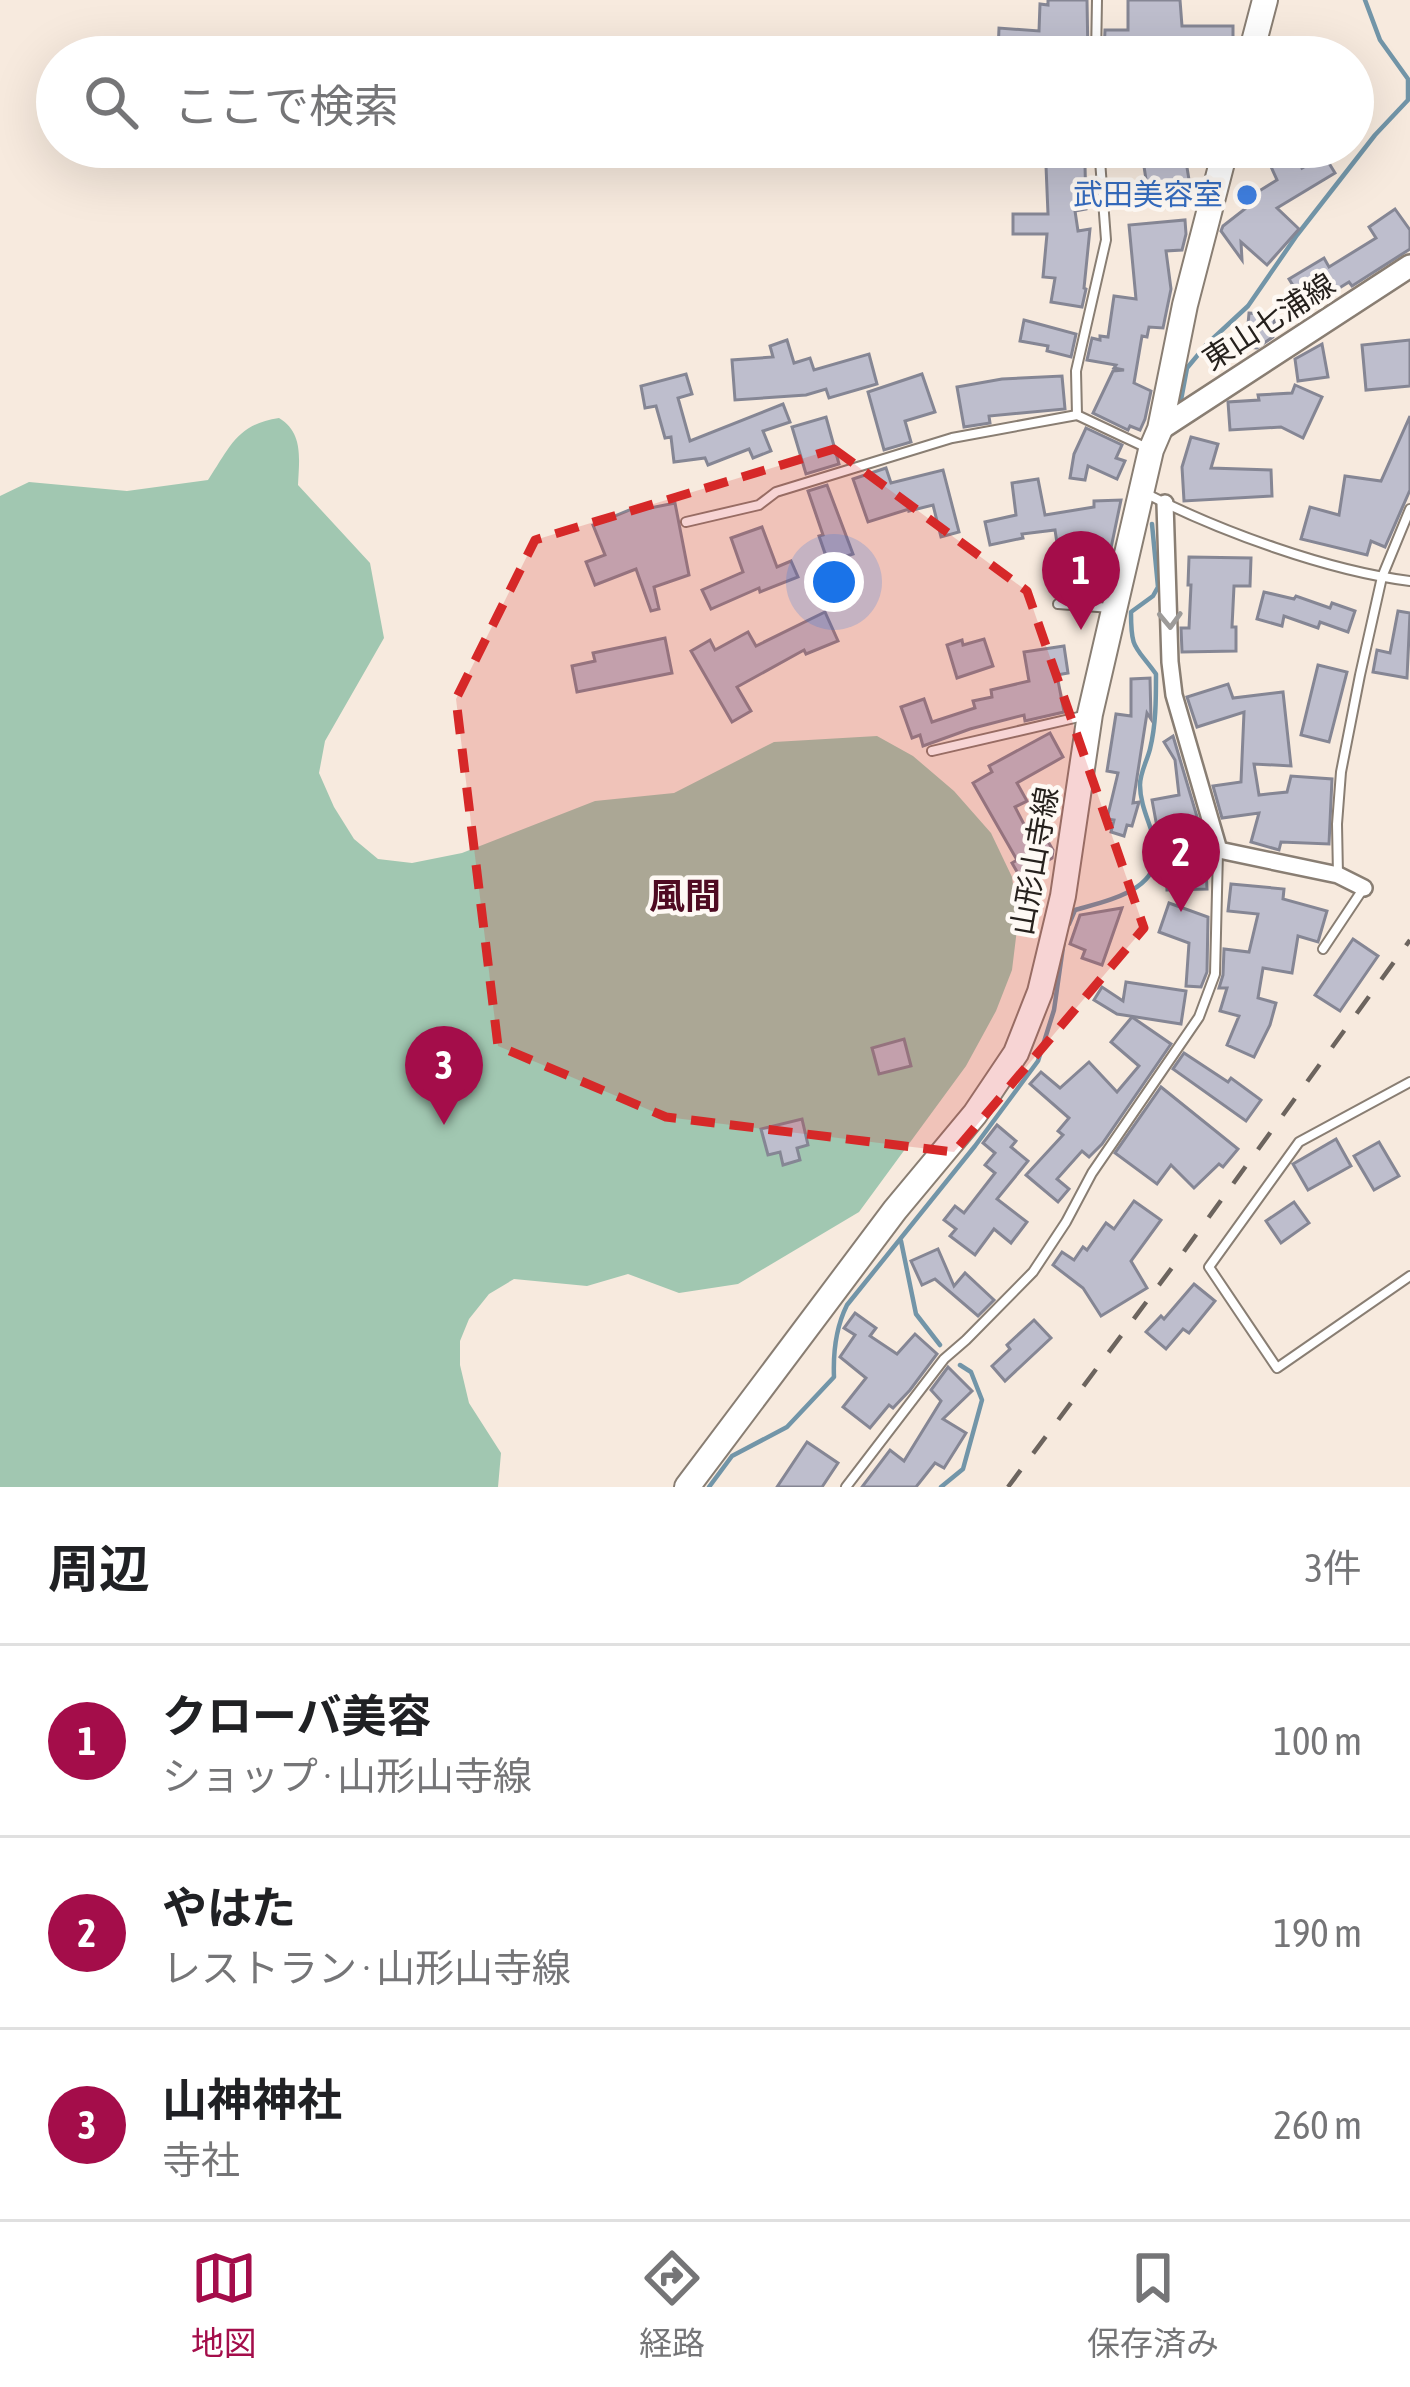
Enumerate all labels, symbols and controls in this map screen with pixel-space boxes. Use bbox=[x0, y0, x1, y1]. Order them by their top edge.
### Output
search box bbox=[36, 36, 1374, 168]
icon: search bbox=[78, 69, 144, 135]
text: ここで検索 bbox=[174, 80, 399, 132]
place label: 武田美容室 bbox=[1073, 177, 1223, 211]
marker: 武田美容室 bbox=[1234, 182, 1260, 208]
street label: 東山七浦線 bbox=[1196, 266, 1341, 376]
pin: 1 bbox=[1042, 531, 1120, 630]
your location bbox=[804, 552, 864, 612]
one-way arrow bbox=[1156, 611, 1182, 630]
street label: 山形山寺線 bbox=[1004, 784, 1064, 938]
pin: 2 bbox=[1142, 813, 1220, 912]
district label: 風間 bbox=[649, 875, 721, 917]
pin: 3 bbox=[405, 1026, 483, 1125]
text: 周辺 bbox=[48, 1539, 150, 1598]
text: 3件 bbox=[1305, 1546, 1362, 1590]
text: クローバ美容 bbox=[162, 1690, 432, 1742]
text: 1 bbox=[78, 1719, 96, 1763]
text: 100 m bbox=[1274, 1719, 1362, 1763]
text: ショップ · 山形山寺線 bbox=[162, 1754, 532, 1798]
text: やはた bbox=[162, 1882, 296, 1934]
text: 2 bbox=[78, 1911, 96, 1955]
text: 190 m bbox=[1274, 1911, 1362, 1955]
text: レストラン · 山形山寺線 bbox=[162, 1946, 571, 1990]
text: 山神神社 bbox=[162, 2074, 342, 2126]
text: 3 bbox=[78, 2103, 96, 2147]
text: 260 m bbox=[1274, 2103, 1362, 2147]
text: 寺社 bbox=[162, 2138, 240, 2182]
tab: 地図 bbox=[191, 2245, 257, 2365]
tab: 経路 bbox=[639, 2245, 705, 2365]
tab: 保存済み bbox=[1087, 2245, 1219, 2365]

